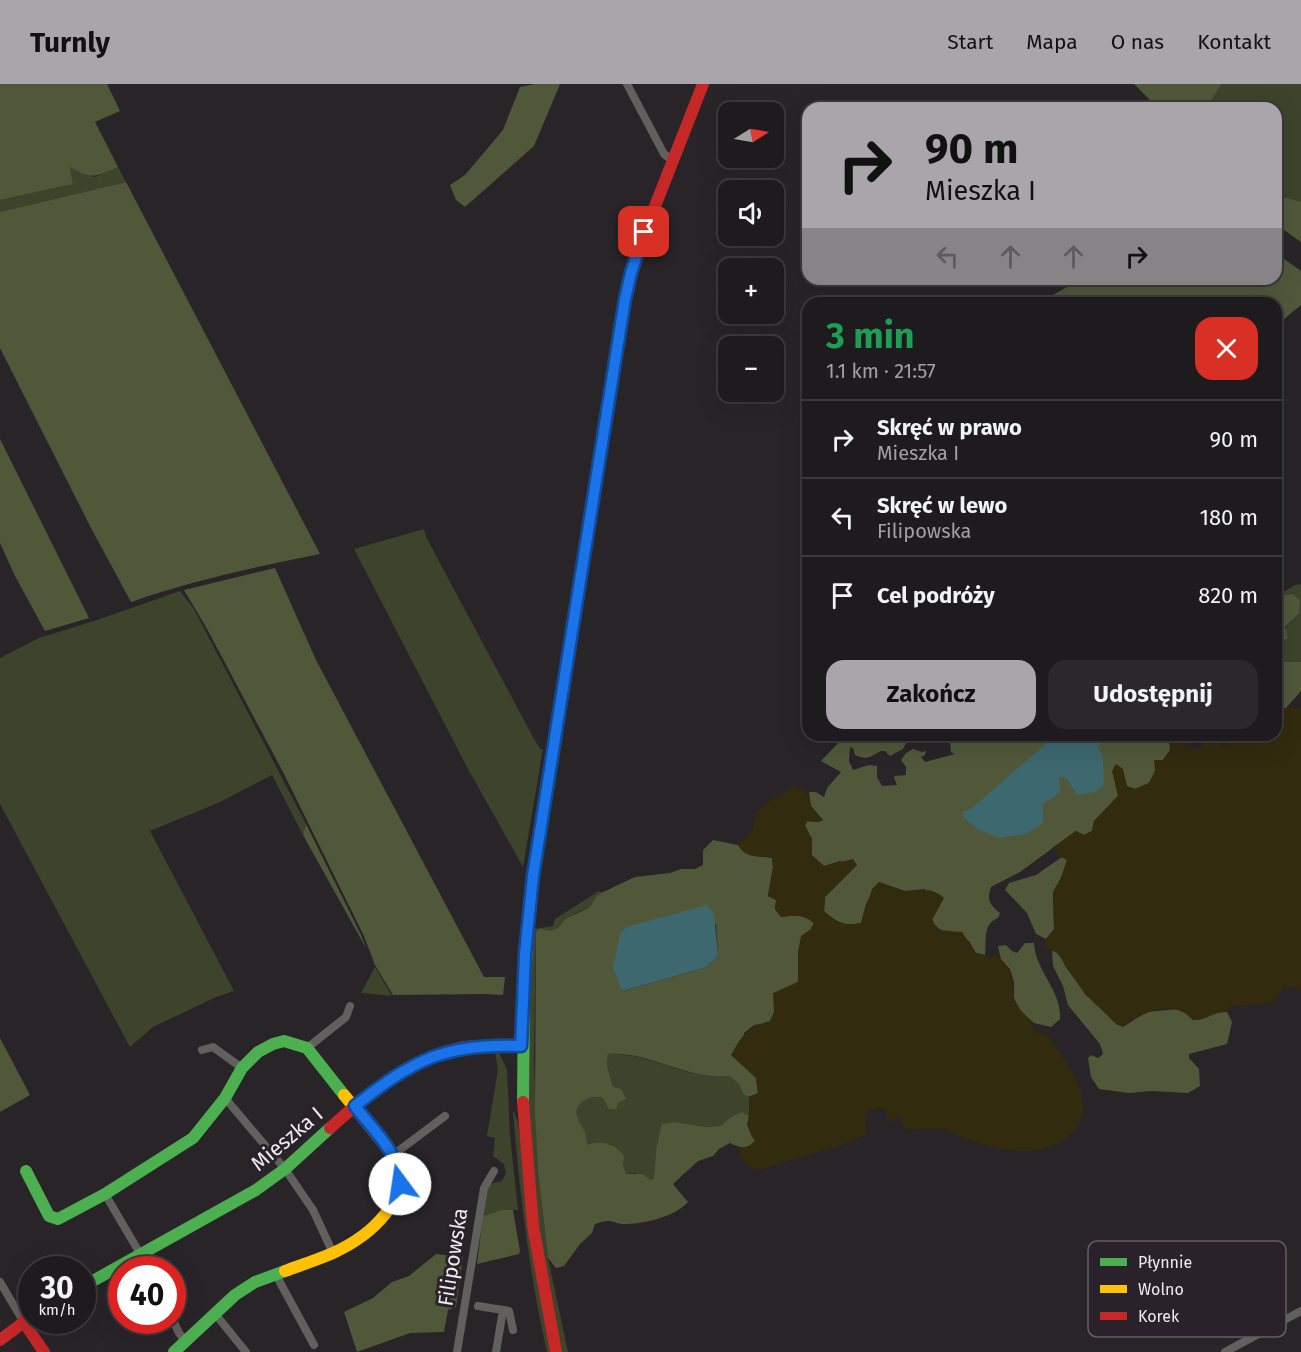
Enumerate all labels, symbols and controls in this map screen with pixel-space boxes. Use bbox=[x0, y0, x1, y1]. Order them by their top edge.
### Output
text: Turnly bbox=[30, 26, 110, 59]
text: Start bbox=[947, 29, 993, 55]
text: Mapa bbox=[1026, 29, 1078, 55]
text: O nas bbox=[1111, 29, 1164, 55]
text: Kontakt bbox=[1197, 29, 1271, 55]
north arrow bbox=[718, 102, 784, 168]
map controls bbox=[718, 102, 784, 402]
text: 90 m bbox=[925, 124, 1019, 174]
icon: right bbox=[826, 126, 904, 204]
text: Mieszka I bbox=[925, 175, 1036, 207]
button: sound bbox=[718, 180, 784, 246]
pin bbox=[618, 206, 669, 257]
icon: arrive bbox=[627, 215, 660, 248]
icon: left bbox=[931, 240, 964, 273]
icon: ahead bbox=[994, 240, 1027, 273]
icon: ahead bbox=[1057, 240, 1090, 273]
icon: right bbox=[1120, 240, 1153, 273]
button: + bbox=[718, 258, 784, 324]
text: 3 min bbox=[826, 314, 915, 358]
button: close bbox=[1195, 317, 1258, 380]
button: − bbox=[718, 336, 784, 402]
text: 1.1 km · 21:57 bbox=[826, 359, 936, 383]
text: Skręć w prawo bbox=[877, 414, 1022, 441]
icon: right bbox=[826, 423, 859, 456]
text: 90 m bbox=[1209, 426, 1258, 453]
text: Mieszka I bbox=[877, 441, 959, 465]
text: Skręć w lewo bbox=[877, 492, 1007, 519]
icon: left bbox=[826, 501, 859, 534]
text: 180 m bbox=[1199, 504, 1258, 531]
text: Filipowska bbox=[877, 519, 971, 543]
icon: arrive bbox=[826, 579, 859, 612]
text: Cel podróży bbox=[877, 582, 995, 609]
text: 820 m bbox=[1198, 582, 1258, 609]
button: Zakończ bbox=[826, 660, 1036, 729]
button: Udostępnij bbox=[1048, 660, 1258, 729]
street label: Mieszka I bbox=[246, 1101, 328, 1177]
position arrow bbox=[368, 1152, 432, 1216]
street label: Filipowska bbox=[432, 1206, 474, 1308]
legend bbox=[1088, 1241, 1286, 1337]
text: Płynnie bbox=[1138, 1253, 1192, 1272]
speed limit sign: 40 bbox=[108, 1256, 186, 1334]
text: 30 bbox=[40, 1270, 74, 1306]
text: Wolno bbox=[1138, 1280, 1184, 1299]
text: km/h bbox=[38, 1301, 76, 1319]
text: Korek bbox=[1138, 1307, 1180, 1326]

